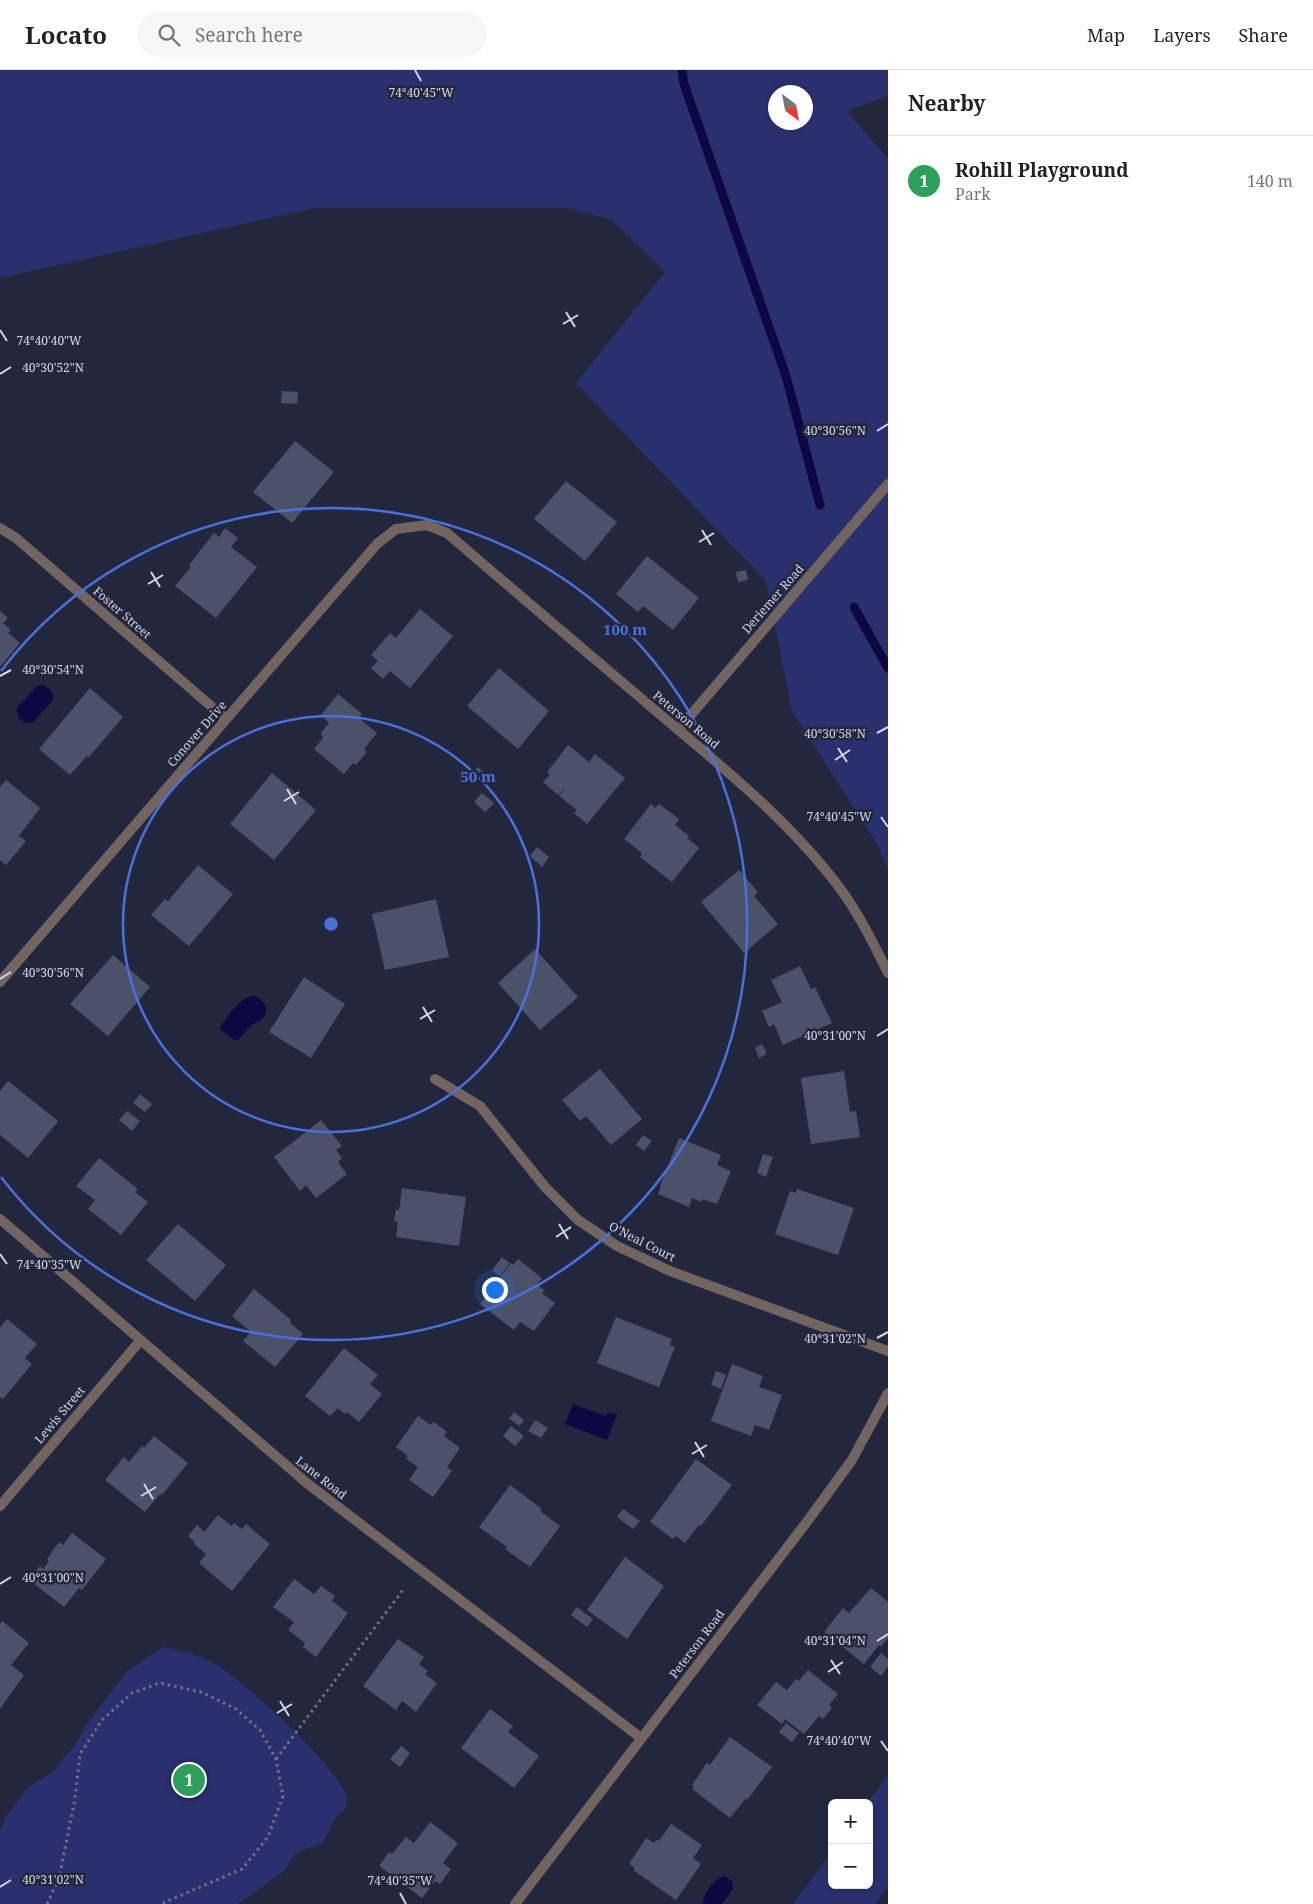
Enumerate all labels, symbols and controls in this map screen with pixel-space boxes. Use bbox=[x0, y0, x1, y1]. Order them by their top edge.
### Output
search box bbox=[137, 12, 487, 57]
text: Locato bbox=[25, 18, 107, 51]
icon: search bbox=[155, 21, 183, 49]
text: Search here bbox=[195, 22, 303, 48]
text: Map bbox=[1087, 23, 1125, 47]
text: Layers bbox=[1153, 23, 1211, 47]
text: Share bbox=[1239, 23, 1288, 47]
text: 74°40'45"W bbox=[388, 84, 454, 101]
north arrow bbox=[768, 85, 813, 130]
text: Nearby bbox=[908, 89, 986, 117]
text: Rohill Playground bbox=[955, 157, 1129, 183]
text: 1 bbox=[919, 170, 929, 192]
text: 140 m bbox=[1247, 170, 1293, 192]
text: Park bbox=[955, 183, 991, 205]
text: 74°40'40"W bbox=[16, 332, 82, 349]
text: 40°30'52"N bbox=[22, 359, 84, 376]
text: 40°30'56"N bbox=[804, 422, 866, 439]
street label: Deriemer Road bbox=[738, 560, 808, 637]
street label: Foster Street bbox=[90, 583, 155, 643]
text: 100 m bbox=[603, 619, 647, 639]
text: 40°30'54"N bbox=[22, 661, 84, 678]
street label: Peterson Road bbox=[649, 687, 724, 753]
street label: Conover Drive bbox=[163, 697, 230, 770]
text: 40°30'58"N bbox=[804, 725, 866, 742]
text: 50 m bbox=[460, 766, 496, 786]
text: 74°40'45"W bbox=[806, 808, 872, 825]
centre of rings bbox=[322, 915, 340, 933]
text: 40°30'56"N bbox=[22, 964, 84, 981]
text: 40°31'00"N bbox=[804, 1027, 866, 1044]
street label: O'Neal Court bbox=[606, 1218, 678, 1266]
text: 74°40'35"W bbox=[16, 1256, 82, 1273]
your location bbox=[482, 1277, 508, 1303]
text: 40°31'02"N bbox=[804, 1330, 866, 1347]
street label: Lewis Street bbox=[31, 1382, 89, 1447]
street label: Lane Road bbox=[292, 1452, 351, 1503]
text: 40°31'00"N bbox=[22, 1569, 84, 1586]
street label: Peterson Road bbox=[665, 1605, 728, 1682]
text: 40°31'04"N bbox=[804, 1632, 866, 1649]
text: 74°40'40"W bbox=[806, 1732, 872, 1749]
pin: 1 bbox=[173, 1761, 205, 1799]
map controls bbox=[828, 1799, 873, 1889]
button: + bbox=[828, 1799, 873, 1844]
button: − bbox=[828, 1844, 873, 1889]
text: 40°31'02"N bbox=[22, 1871, 84, 1888]
text: 74°40'35"W bbox=[367, 1872, 433, 1889]

